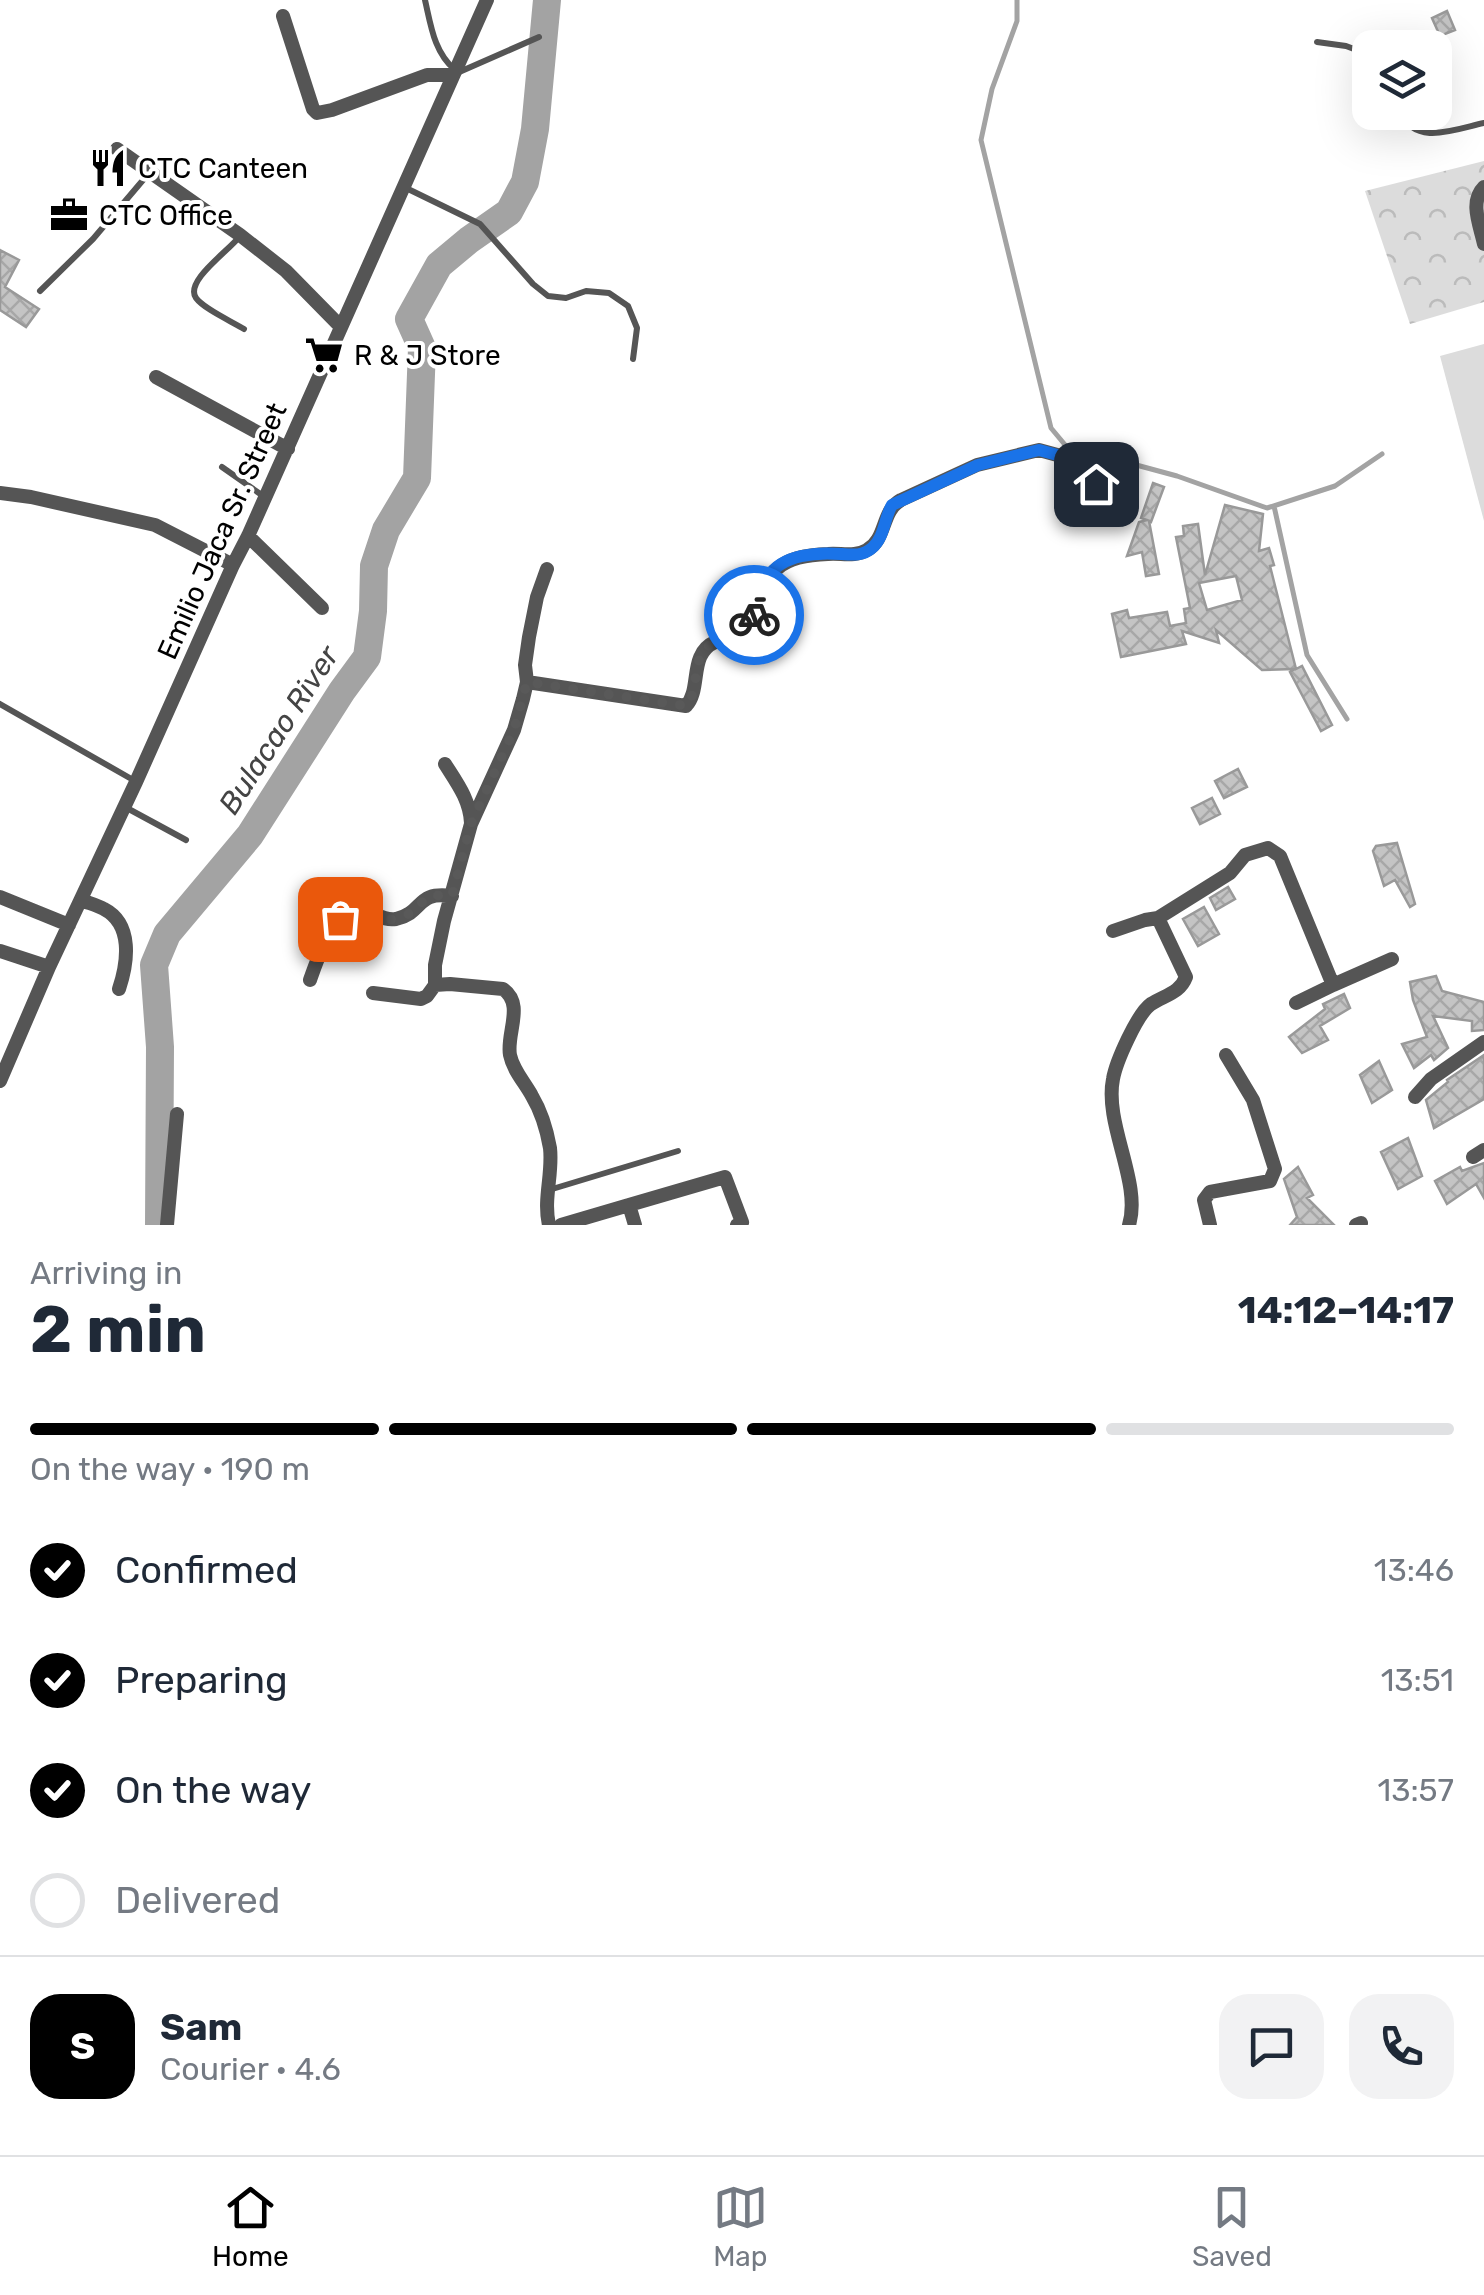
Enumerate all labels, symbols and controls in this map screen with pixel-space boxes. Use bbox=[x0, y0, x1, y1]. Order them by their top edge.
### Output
map controls bbox=[1352, 30, 1452, 130]
button: layers bbox=[1352, 30, 1452, 130]
restaurant icon: CTC Canteen bbox=[87, 147, 129, 189]
place label: CTC Canteen bbox=[138, 152, 308, 185]
office icon: CTC Office bbox=[48, 194, 90, 236]
place label: CTC Office bbox=[99, 199, 233, 232]
supermarket icon: R & J Store bbox=[303, 334, 345, 376]
place label: R & J Store bbox=[354, 339, 501, 372]
street label: Emilio Jaca Sr. Street bbox=[151, 398, 294, 664]
pin bbox=[1054, 442, 1139, 527]
icon: home bbox=[1069, 457, 1124, 512]
courier bbox=[704, 565, 804, 665]
icon: bike bbox=[727, 588, 782, 643]
water label: Bulacao River bbox=[211, 638, 347, 821]
pin bbox=[298, 877, 383, 962]
icon: bag bbox=[313, 892, 368, 947]
text: Arriving in bbox=[30, 1254, 182, 1292]
text: 14:12–14:17 bbox=[1238, 1287, 1454, 1333]
text: 2 min bbox=[30, 1291, 206, 1368]
text: On the way · 190 m bbox=[30, 1450, 310, 1488]
icon: check bbox=[30, 1543, 85, 1598]
text: Confirmed bbox=[115, 1547, 298, 1593]
text: 13:46 bbox=[1374, 1551, 1454, 1589]
icon: check bbox=[30, 1653, 85, 1708]
text: Preparing bbox=[115, 1657, 288, 1703]
text: 13:51 bbox=[1381, 1661, 1454, 1699]
icon: check bbox=[30, 1763, 85, 1818]
text: On the way bbox=[115, 1767, 311, 1813]
text: 13:57 bbox=[1377, 1771, 1454, 1809]
text: Delivered bbox=[115, 1877, 280, 1923]
button: chat bbox=[1219, 1994, 1324, 2099]
button: phone bbox=[1349, 1994, 1454, 2099]
text: Sam bbox=[160, 2004, 242, 2050]
text: S bbox=[70, 2023, 95, 2069]
text: Courier · 4.6 bbox=[160, 2050, 341, 2088]
tab: Home bbox=[212, 2180, 289, 2273]
tab: Map bbox=[713, 2180, 768, 2273]
tab: Saved bbox=[1192, 2180, 1272, 2273]

